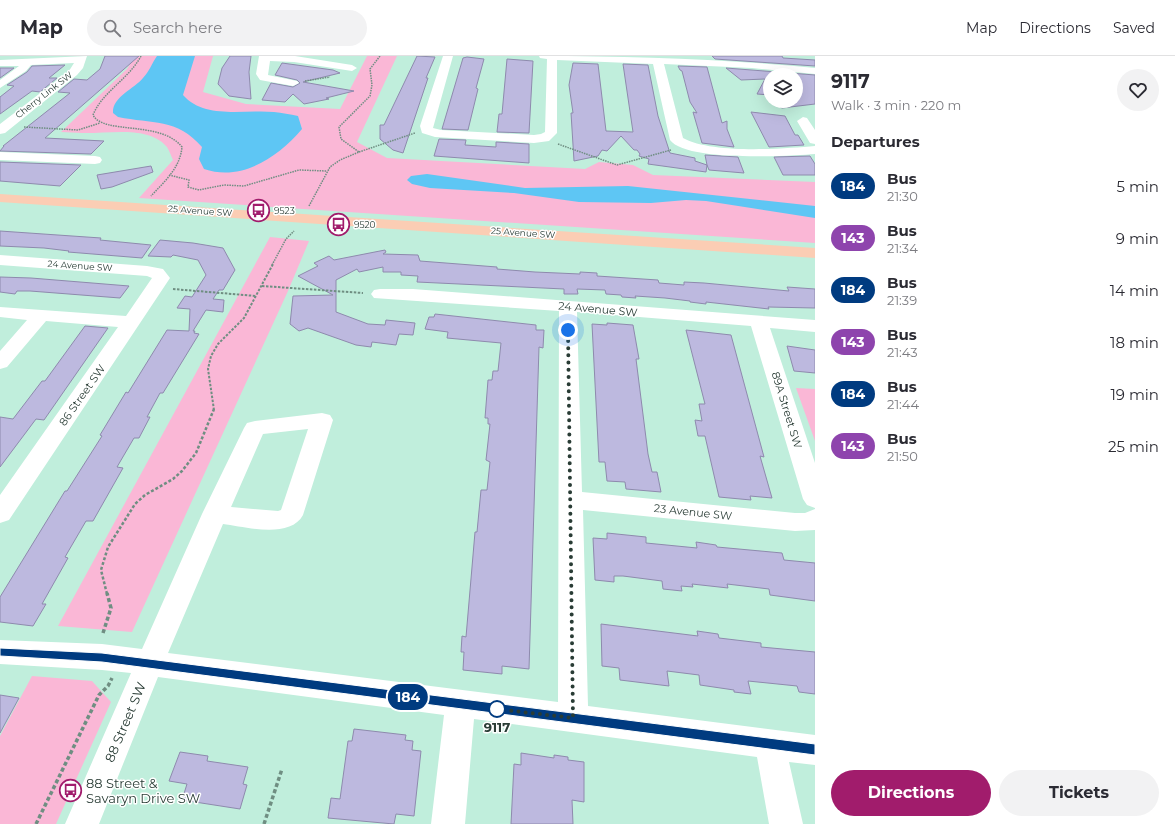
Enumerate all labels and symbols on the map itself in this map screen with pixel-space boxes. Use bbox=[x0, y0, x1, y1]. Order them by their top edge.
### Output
street label: Cherry Link SW bbox=[13, 69, 74, 120]
bus stop icon: 9523 bbox=[245, 198, 271, 224]
street label: 25 Avenue SW bbox=[168, 203, 233, 218]
place label: 9523 bbox=[274, 205, 295, 216]
bus stop icon: 9520 bbox=[326, 212, 352, 238]
place label: 9520 bbox=[354, 219, 376, 230]
street label: 25 Avenue SW bbox=[491, 225, 556, 240]
street label: 24 Avenue SW bbox=[47, 258, 113, 273]
street label: 24 Avenue SW bbox=[558, 299, 638, 319]
your location bbox=[558, 320, 578, 340]
street label: 86 Street SW bbox=[56, 362, 108, 428]
street label: 89A Street SW bbox=[769, 370, 805, 450]
street label: 23 Avenue SW bbox=[653, 501, 733, 523]
street label: 88 Street SW bbox=[101, 680, 149, 764]
line badge: 184 bbox=[385, 684, 431, 710]
marker: 9117 bbox=[488, 700, 506, 718]
place label: 9117 bbox=[484, 719, 510, 735]
place label: 88 Street & Savaryn Drive SW bbox=[86, 775, 200, 806]
bus stop icon: 88 Street & Savaryn Drive SW bbox=[58, 777, 84, 803]

